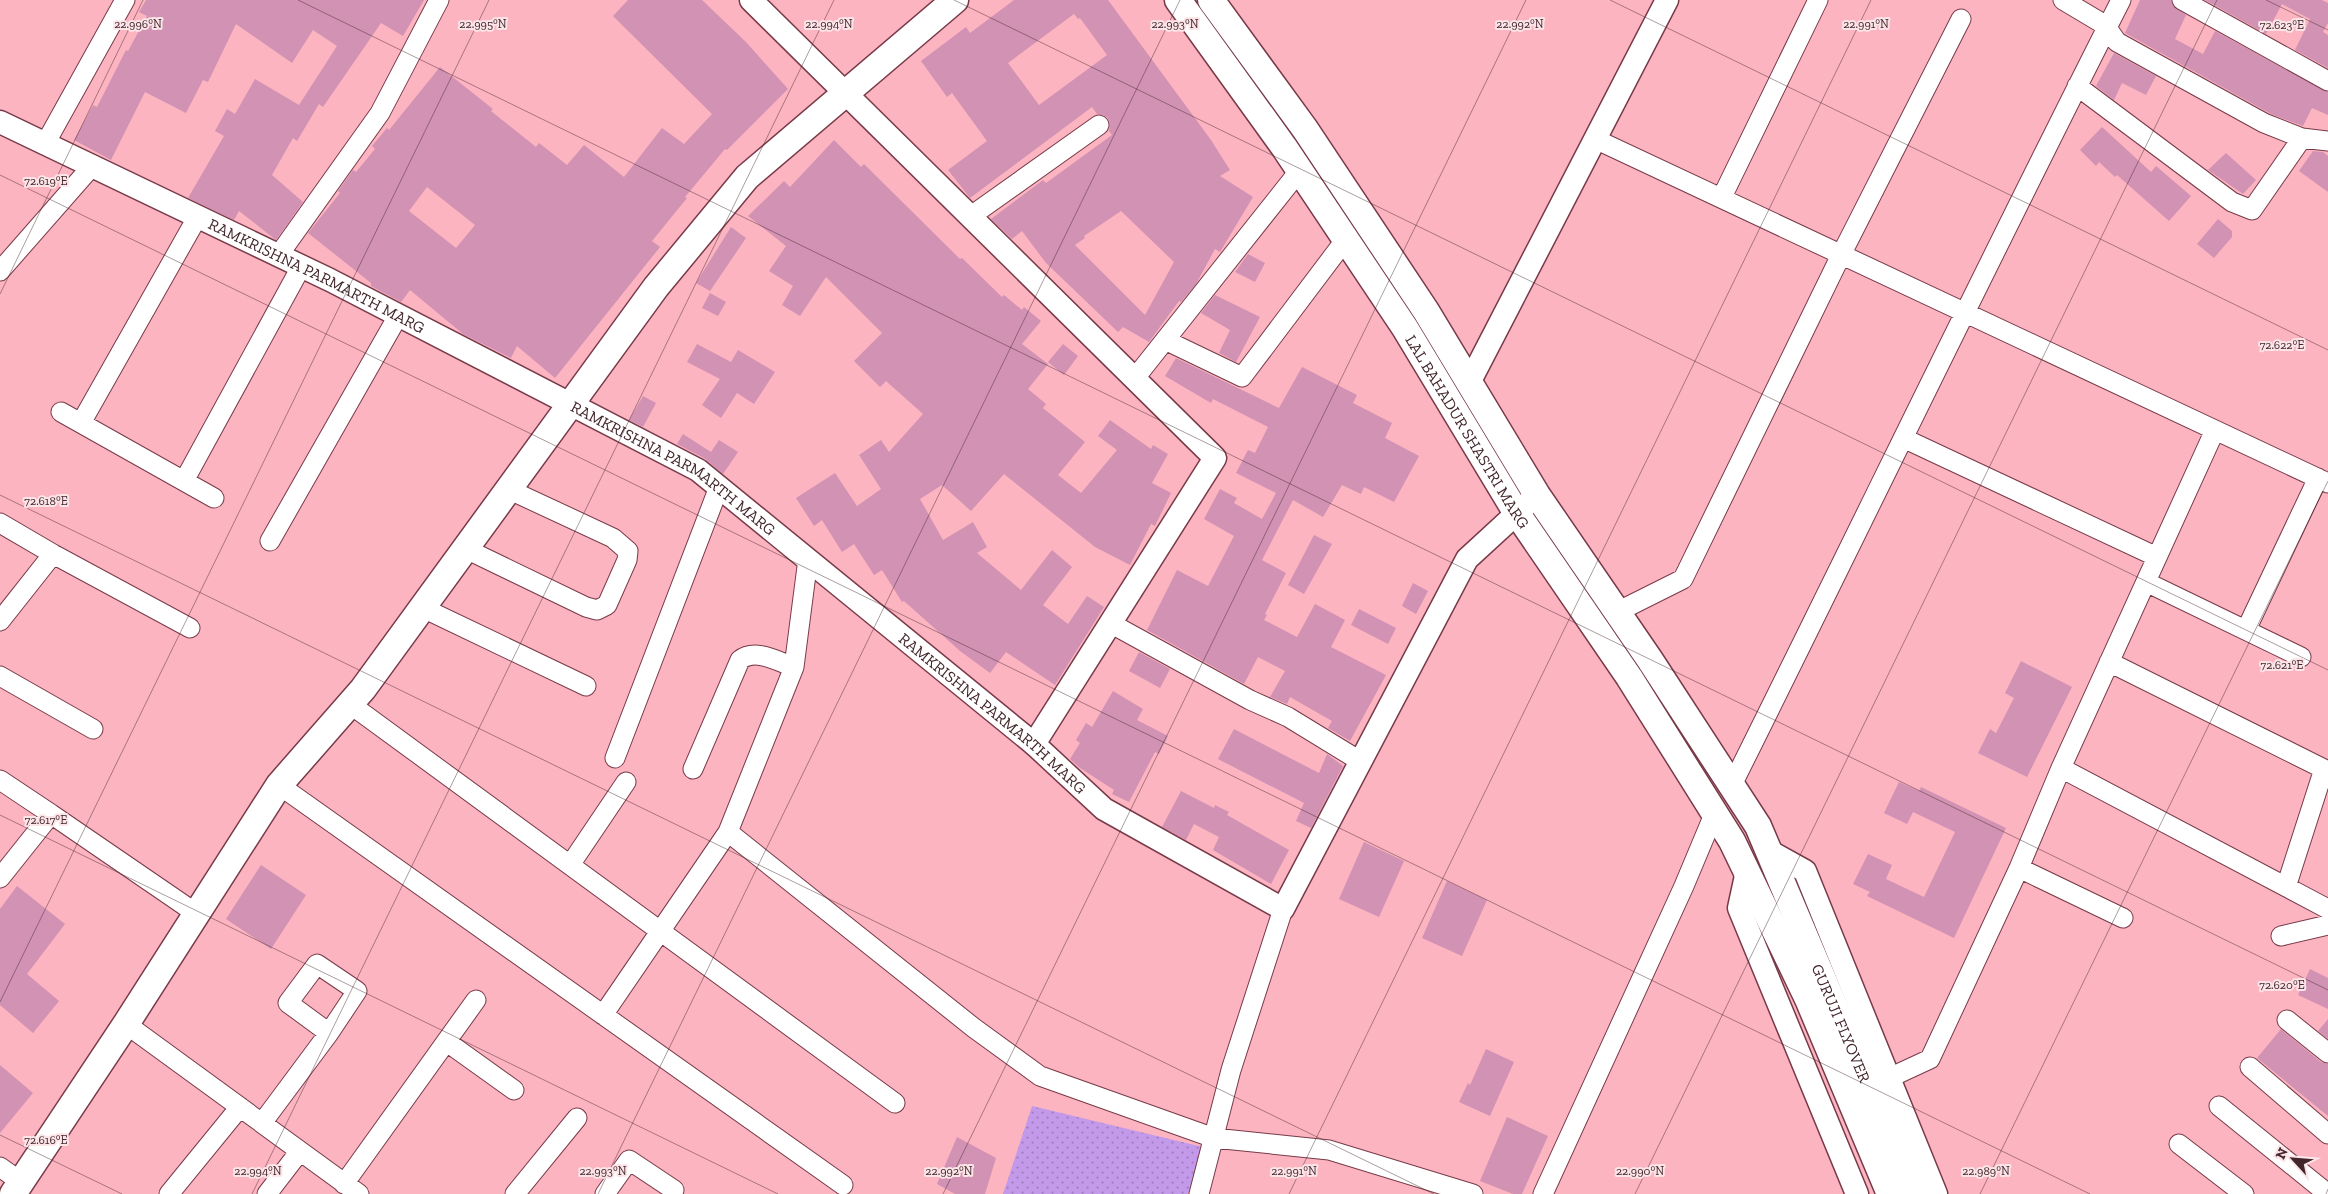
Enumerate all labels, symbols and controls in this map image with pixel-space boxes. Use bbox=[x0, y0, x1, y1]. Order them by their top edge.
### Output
text: 22.996°N bbox=[114, 17, 162, 31]
text: 22.995°N bbox=[459, 17, 507, 31]
text: 22.994°N bbox=[805, 17, 853, 31]
text: 22.993°N bbox=[1151, 17, 1199, 31]
text: 22.992°N bbox=[1496, 17, 1544, 31]
text: 22.991°N bbox=[1843, 17, 1889, 31]
text: 72.623°E bbox=[2260, 18, 2304, 32]
text: 72.619°E bbox=[24, 174, 68, 188]
street label: RAMKRISHNA PARMARTH MARG bbox=[205, 214, 428, 337]
street label: LAL BAHADUR SHASTRI MARG bbox=[1401, 332, 1533, 532]
text: 72.622°E bbox=[2260, 338, 2304, 352]
street label: RAMKRISHNA PARMARTH MARG bbox=[568, 397, 779, 539]
text: 72.618°E bbox=[24, 494, 68, 508]
street label: RAMKRISHNA PARMARTH MARG bbox=[895, 629, 1090, 798]
text: 72.621°E bbox=[2261, 658, 2303, 672]
text: 72.617°E bbox=[25, 813, 67, 827]
street label: GURUJI FLYOVER bbox=[1808, 961, 1874, 1085]
text: 72.620°E bbox=[2259, 978, 2305, 992]
text: 72.616°E bbox=[24, 1133, 68, 1147]
north arrow bbox=[2268, 1134, 2318, 1184]
text: N bbox=[2272, 1145, 2292, 1162]
text: 22.994°N bbox=[234, 1164, 282, 1178]
text: 22.993°N bbox=[579, 1164, 627, 1178]
text: 22.992°N bbox=[925, 1164, 973, 1178]
text: 22.991°N bbox=[1271, 1164, 1317, 1178]
text: 22.990°N bbox=[1616, 1164, 1664, 1178]
text: 22.989°N bbox=[1962, 1164, 2010, 1178]

